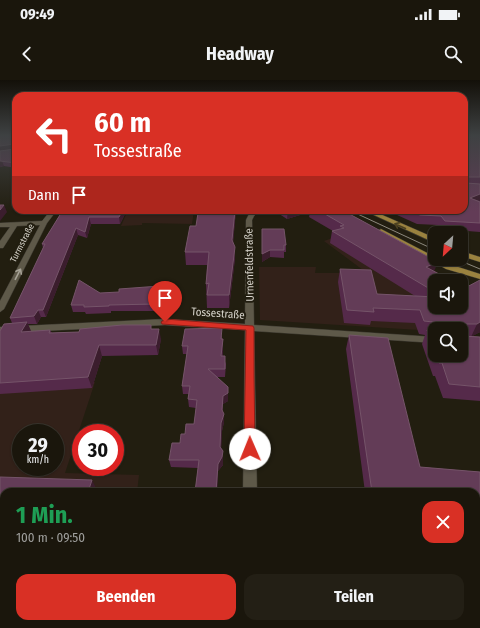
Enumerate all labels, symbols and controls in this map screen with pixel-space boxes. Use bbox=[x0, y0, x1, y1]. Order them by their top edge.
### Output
text: 09:49 bbox=[20, 5, 54, 23]
icon: back bbox=[16, 43, 38, 65]
text: Headway bbox=[206, 43, 274, 65]
icon: search bbox=[442, 43, 464, 65]
text: 60 m bbox=[94, 106, 151, 139]
icon: left bbox=[28, 108, 80, 160]
text: Tossestraße bbox=[94, 140, 182, 162]
icon: arrive bbox=[68, 184, 90, 206]
text: Dann bbox=[28, 186, 60, 204]
street label: Turmstraße bbox=[8, 222, 36, 264]
one-way arrow bbox=[395, 222, 407, 229]
north arrow bbox=[428, 226, 468, 266]
map controls bbox=[428, 226, 468, 362]
street label: Urnenfeldstraße bbox=[242, 228, 257, 302]
one-way arrow bbox=[15, 268, 22, 280]
button: sound bbox=[428, 274, 468, 314]
pin bbox=[148, 281, 182, 322]
icon: arrive bbox=[154, 287, 176, 309]
street label: Tossestraße bbox=[191, 305, 245, 322]
button: search bbox=[428, 322, 468, 362]
speed limit sign: 30 bbox=[72, 424, 124, 476]
position arrow bbox=[229, 428, 271, 470]
text: 29 bbox=[28, 433, 48, 457]
text: km/h bbox=[27, 454, 49, 466]
text: 1 Min. bbox=[16, 501, 73, 529]
button: close bbox=[422, 501, 464, 543]
text: 100 m · 09:50 bbox=[16, 530, 85, 545]
button: Beenden bbox=[16, 574, 236, 620]
button: Teilen bbox=[244, 574, 464, 620]

